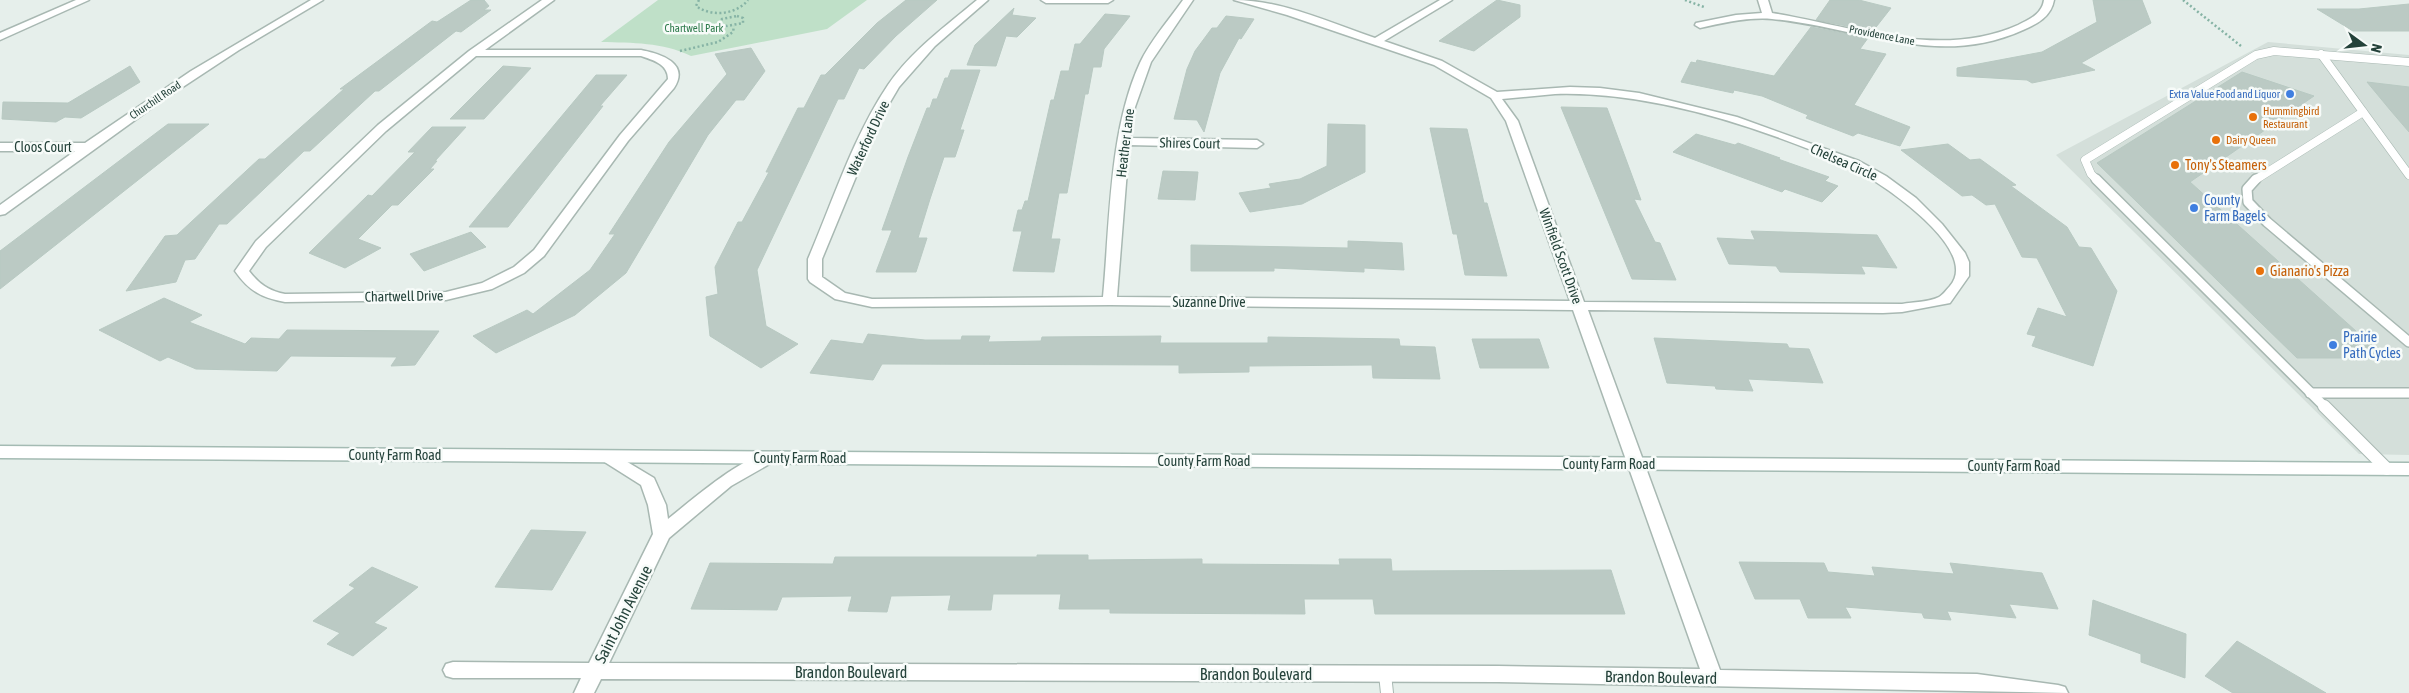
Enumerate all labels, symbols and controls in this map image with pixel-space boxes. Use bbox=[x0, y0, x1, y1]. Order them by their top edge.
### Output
north arrow bbox=[2339, 20, 2389, 70]
park label: Chartwell Park bbox=[665, 22, 724, 34]
street label: Providence Lane bbox=[1848, 23, 1916, 47]
text: N bbox=[2368, 42, 2385, 54]
street label: Churchill Road bbox=[127, 78, 183, 122]
place label: Extra Value Food and Liquor bbox=[2169, 88, 2281, 100]
marker: Extra Value Food and Liquor bbox=[2284, 88, 2296, 100]
street label: Waterford Drive bbox=[844, 98, 892, 178]
place label: Hummingbird Restaurant bbox=[2263, 105, 2319, 130]
street label: Heather Lane bbox=[1113, 108, 1137, 178]
marker: Hummingbird Restaurant bbox=[2247, 111, 2259, 123]
street label: Shires Court bbox=[1159, 134, 1221, 152]
marker: Dairy Queen bbox=[2210, 134, 2222, 146]
place label: Dairy Queen bbox=[2226, 134, 2276, 146]
street label: Cloos Court bbox=[14, 139, 72, 155]
street label: Chelsea Circle bbox=[1808, 140, 1880, 184]
place label: Tony's Steamers bbox=[2185, 157, 2267, 173]
marker: Tony's Steamers bbox=[2169, 159, 2181, 171]
place label: County Farm Bagels bbox=[2204, 192, 2266, 224]
marker: County Farm Bagels bbox=[2188, 202, 2200, 214]
street label: Winfield Scott Drive bbox=[1536, 206, 1586, 306]
place label: Gianario's Pizza bbox=[2270, 263, 2349, 279]
marker: Gianario's Pizza bbox=[2254, 265, 2266, 277]
street label: Chartwell Drive bbox=[365, 287, 443, 305]
street label: Suzanne Drive bbox=[1172, 294, 1246, 310]
place label: Prairie Path Cycles bbox=[2343, 329, 2401, 361]
marker: Prairie Path Cycles bbox=[2327, 339, 2339, 351]
street label: County Farm Road bbox=[349, 447, 441, 463]
street label: County Farm Road bbox=[754, 450, 846, 466]
street label: County Farm Road bbox=[1158, 453, 1250, 469]
street label: County Farm Road bbox=[1563, 456, 1655, 472]
street label: County Farm Road bbox=[1968, 458, 2060, 474]
street label: Saint John Avenue bbox=[591, 562, 655, 666]
street label: Brandon Boulevard bbox=[795, 663, 907, 681]
street label: Brandon Boulevard bbox=[1200, 665, 1312, 683]
street label: Brandon Boulevard bbox=[1605, 667, 1717, 687]

